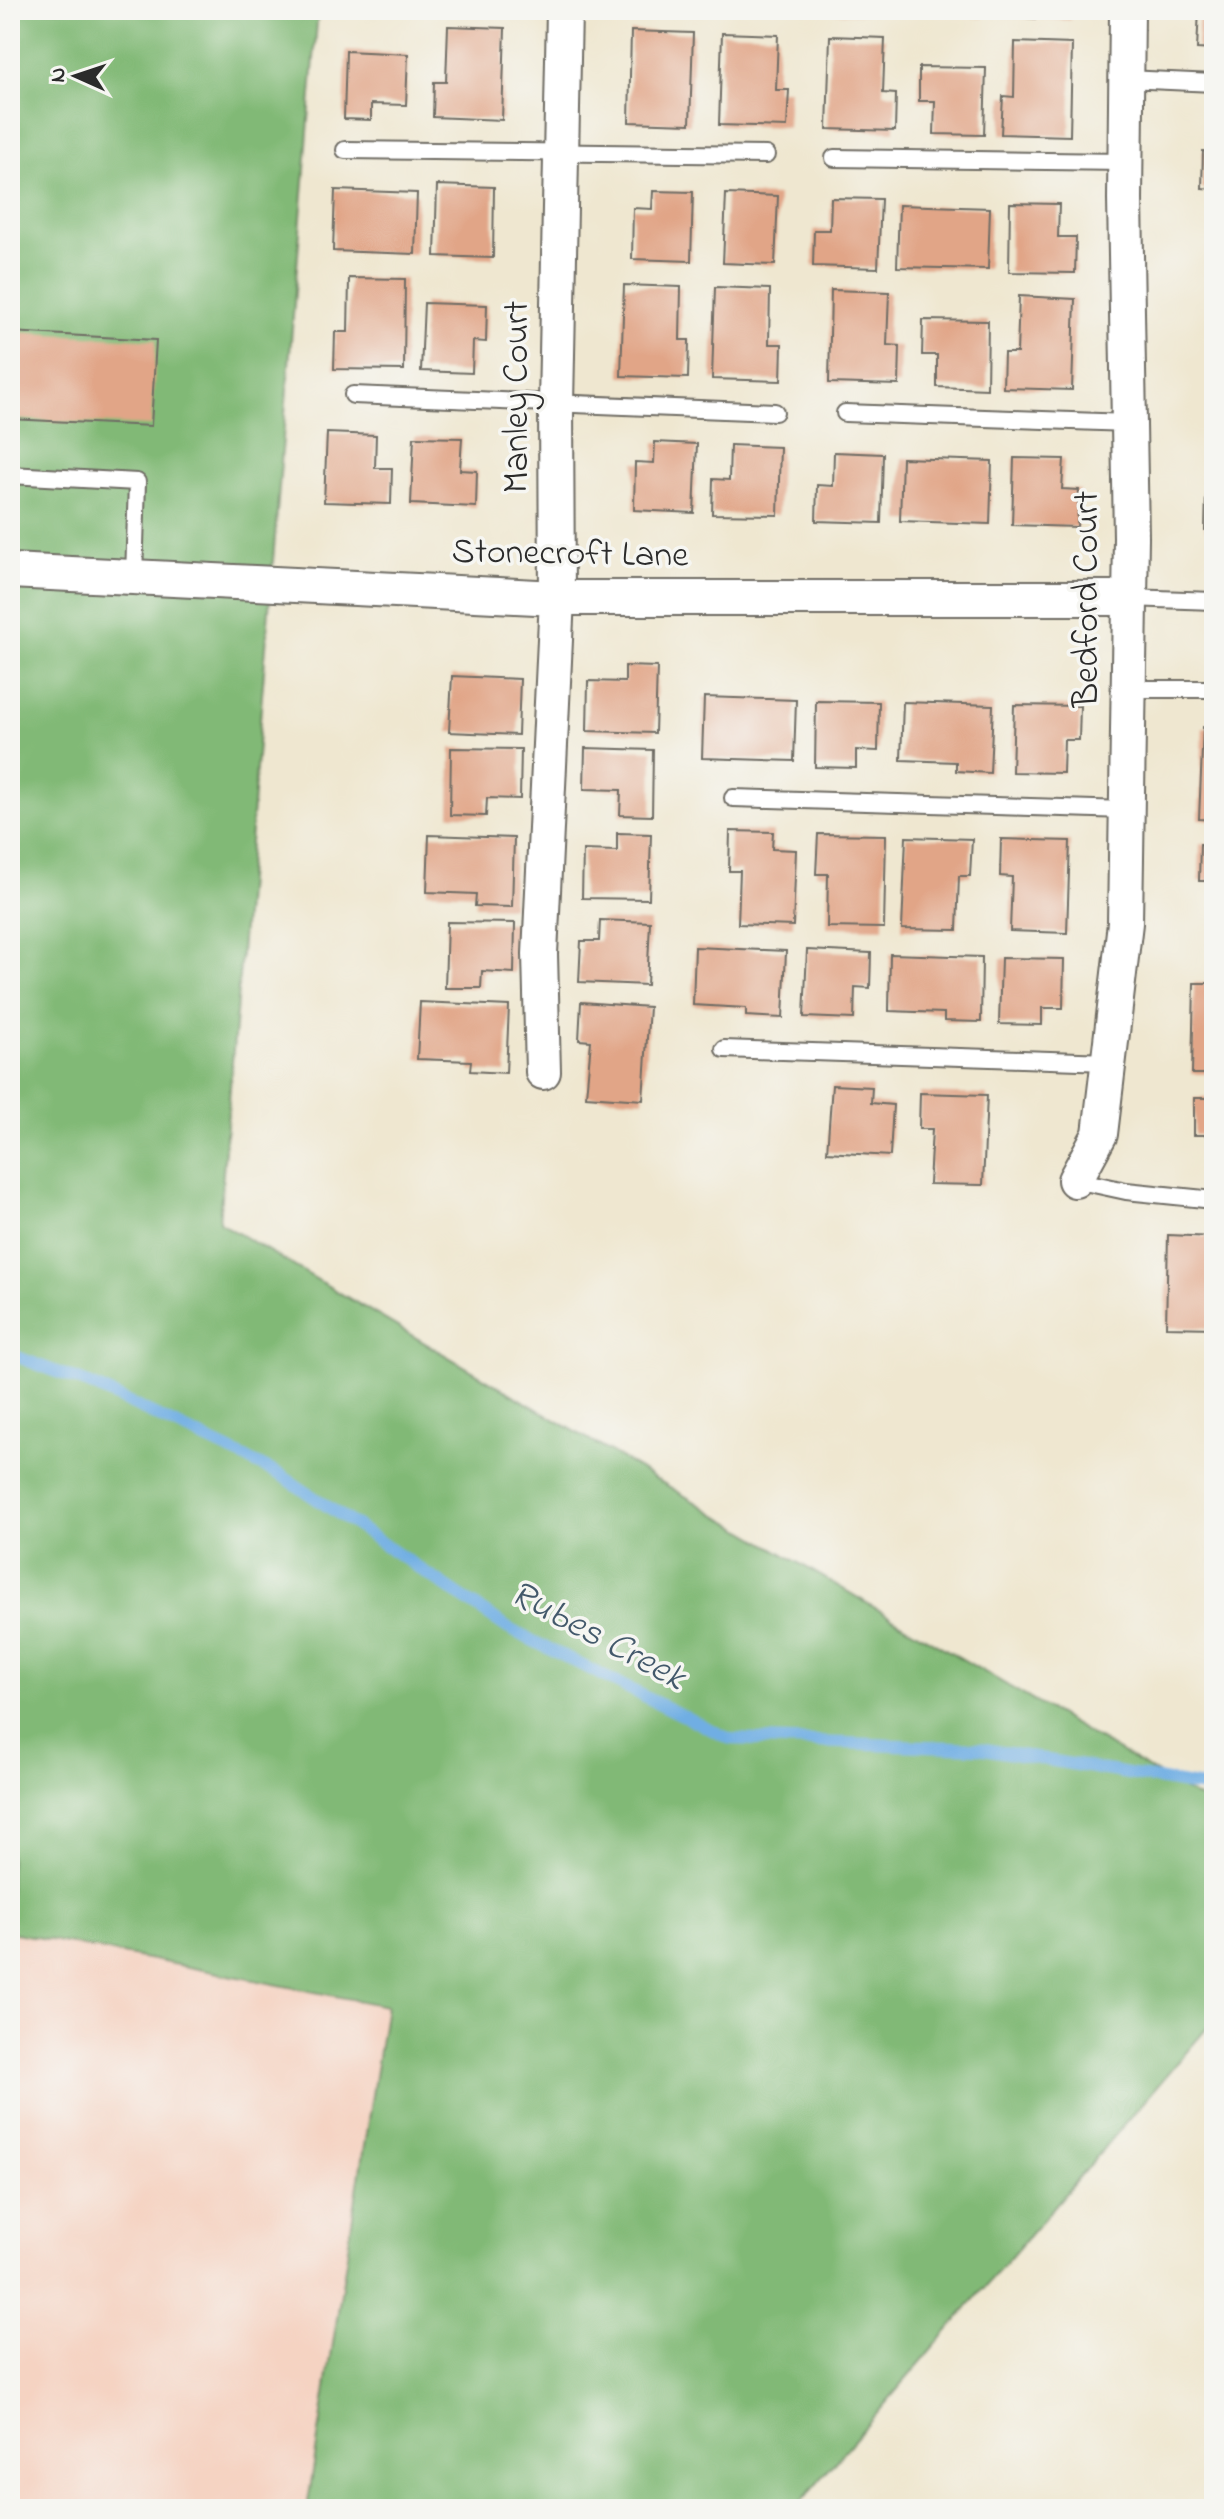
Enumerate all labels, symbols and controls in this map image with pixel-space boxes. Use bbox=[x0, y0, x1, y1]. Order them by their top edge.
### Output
north arrow bbox=[36, 36, 116, 116]
text: N bbox=[43, 67, 75, 83]
street label: Manley Court bbox=[492, 301, 545, 493]
street label: Bedford Court bbox=[1062, 491, 1115, 708]
street label: Stonecroft Lane bbox=[451, 526, 690, 584]
water label: Rubes Creek bbox=[499, 1567, 696, 1707]

